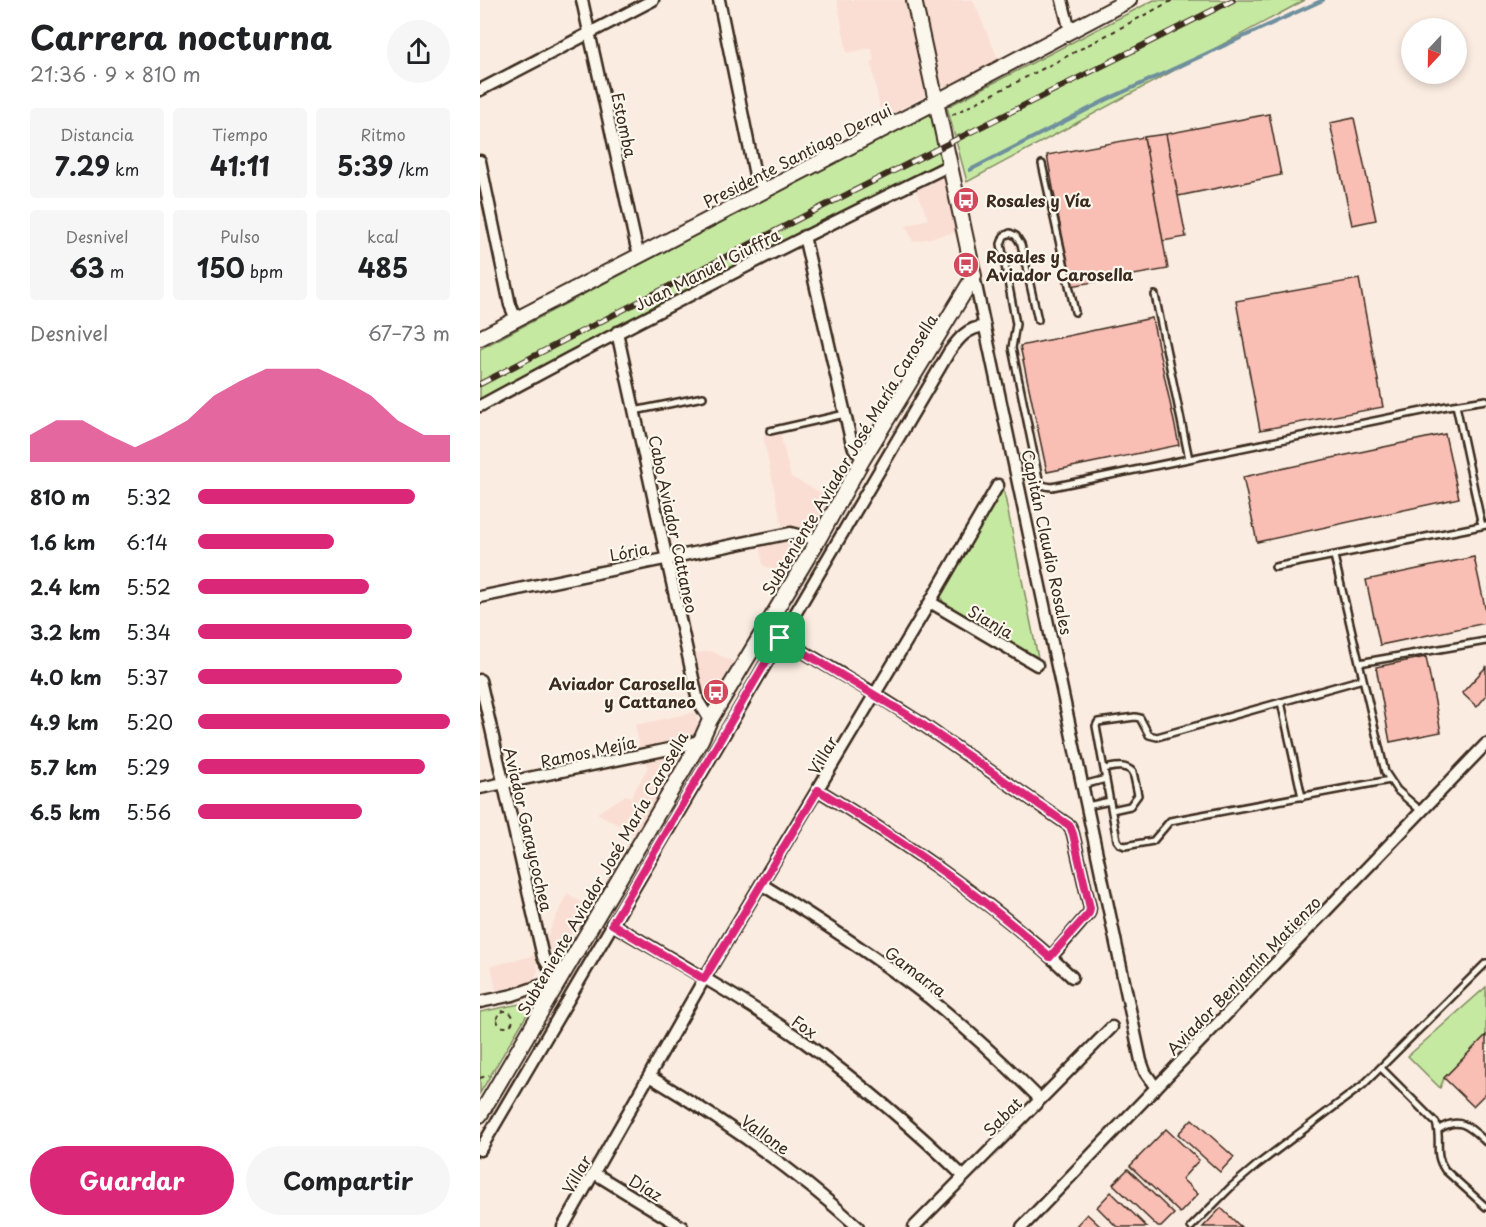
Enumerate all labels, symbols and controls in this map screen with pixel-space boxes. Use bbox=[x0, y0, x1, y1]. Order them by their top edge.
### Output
text: Carrera nocturna bbox=[30, 11, 332, 61]
north arrow bbox=[1401, 18, 1467, 84]
map controls bbox=[1401, 18, 1467, 84]
button: share bbox=[387, 20, 450, 83]
text: 21:36 · 9 × 810 m bbox=[30, 59, 201, 89]
street label: Estomba bbox=[606, 90, 644, 160]
street label: Presidente Santiago Derqui bbox=[699, 97, 895, 213]
text: Distancia bbox=[60, 122, 134, 146]
text: Tiempo bbox=[212, 122, 268, 146]
text: Ritmo bbox=[360, 122, 406, 146]
text: 7.29 bbox=[55, 146, 110, 185]
text: 41:11 bbox=[210, 146, 270, 185]
text: 5:39 bbox=[337, 146, 393, 185]
text: km bbox=[110, 157, 139, 181]
text: /km bbox=[393, 157, 429, 181]
bus stop icon: Rosales y Vía bbox=[951, 185, 981, 215]
place label: Rosales y Vía bbox=[986, 188, 1091, 212]
street label: Juan Manuel Giuffra bbox=[630, 222, 784, 316]
text: Desnivel bbox=[66, 224, 128, 248]
text: Pulso bbox=[220, 224, 260, 248]
text: kcal bbox=[367, 224, 399, 248]
place label: Rosales y Aviador Carosella bbox=[986, 244, 1134, 286]
text: 63 bbox=[70, 248, 105, 287]
text: 150 bbox=[197, 248, 245, 287]
text: 485 bbox=[358, 248, 408, 287]
bus stop icon: Rosales y Aviador Carosella bbox=[951, 250, 981, 280]
text: m bbox=[105, 259, 124, 283]
text: bpm bbox=[245, 259, 283, 283]
street label: Subteniente Aviador José María Carosella bbox=[755, 309, 943, 599]
text: Desnivel bbox=[30, 318, 108, 348]
text: 67–73 m bbox=[368, 318, 450, 348]
street label: Cabo Aviador Cattaneo bbox=[643, 433, 705, 615]
street label: Capitán Claudio Rosales bbox=[1017, 447, 1079, 637]
text: 810 m bbox=[30, 482, 90, 512]
text: 5:32 bbox=[126, 482, 171, 512]
text: 1.6 km bbox=[30, 527, 95, 557]
text: 6:14 bbox=[126, 527, 168, 557]
street label: Lória bbox=[607, 535, 651, 567]
text: 2.4 km bbox=[30, 572, 100, 602]
text: 5:52 bbox=[126, 572, 171, 602]
street label: Sianja bbox=[964, 598, 1018, 644]
pin bbox=[754, 612, 805, 663]
text: 3.2 km bbox=[30, 617, 101, 647]
text: 5:34 bbox=[126, 617, 171, 647]
icon: arrive bbox=[763, 621, 796, 654]
text: 4.0 km bbox=[30, 662, 102, 692]
text: 5:37 bbox=[126, 662, 168, 692]
place label: Aviador Carosella y Cattaneo bbox=[549, 671, 696, 713]
bus stop icon: Aviador Carosella y Cattaneo bbox=[701, 677, 731, 707]
text: 4.9 km bbox=[30, 707, 99, 737]
text: 5:20 bbox=[126, 707, 173, 737]
street label: Subteniente Aviador José María Carosella bbox=[511, 727, 693, 1019]
street label: Ramos Mejía bbox=[538, 729, 638, 773]
street label: Villar bbox=[801, 730, 843, 779]
street label: Aviador Garaycochea bbox=[498, 745, 560, 914]
text: 5.7 km bbox=[30, 752, 97, 782]
text: 5:29 bbox=[126, 752, 170, 782]
text: 6.5 km bbox=[30, 797, 100, 827]
text: 5:56 bbox=[126, 797, 171, 827]
street label: Aviador Benjamín Matienzo bbox=[1160, 890, 1326, 1060]
street label: Gamarra bbox=[880, 940, 952, 1002]
street label: Fox bbox=[787, 1009, 823, 1043]
street label: Sabat bbox=[977, 1091, 1027, 1141]
street label: Vallone bbox=[737, 1108, 795, 1160]
button: Guardar bbox=[30, 1146, 234, 1215]
button: Compartir bbox=[246, 1146, 450, 1215]
street label: Villar bbox=[555, 1149, 597, 1198]
street label: Díaz bbox=[624, 1168, 668, 1207]

